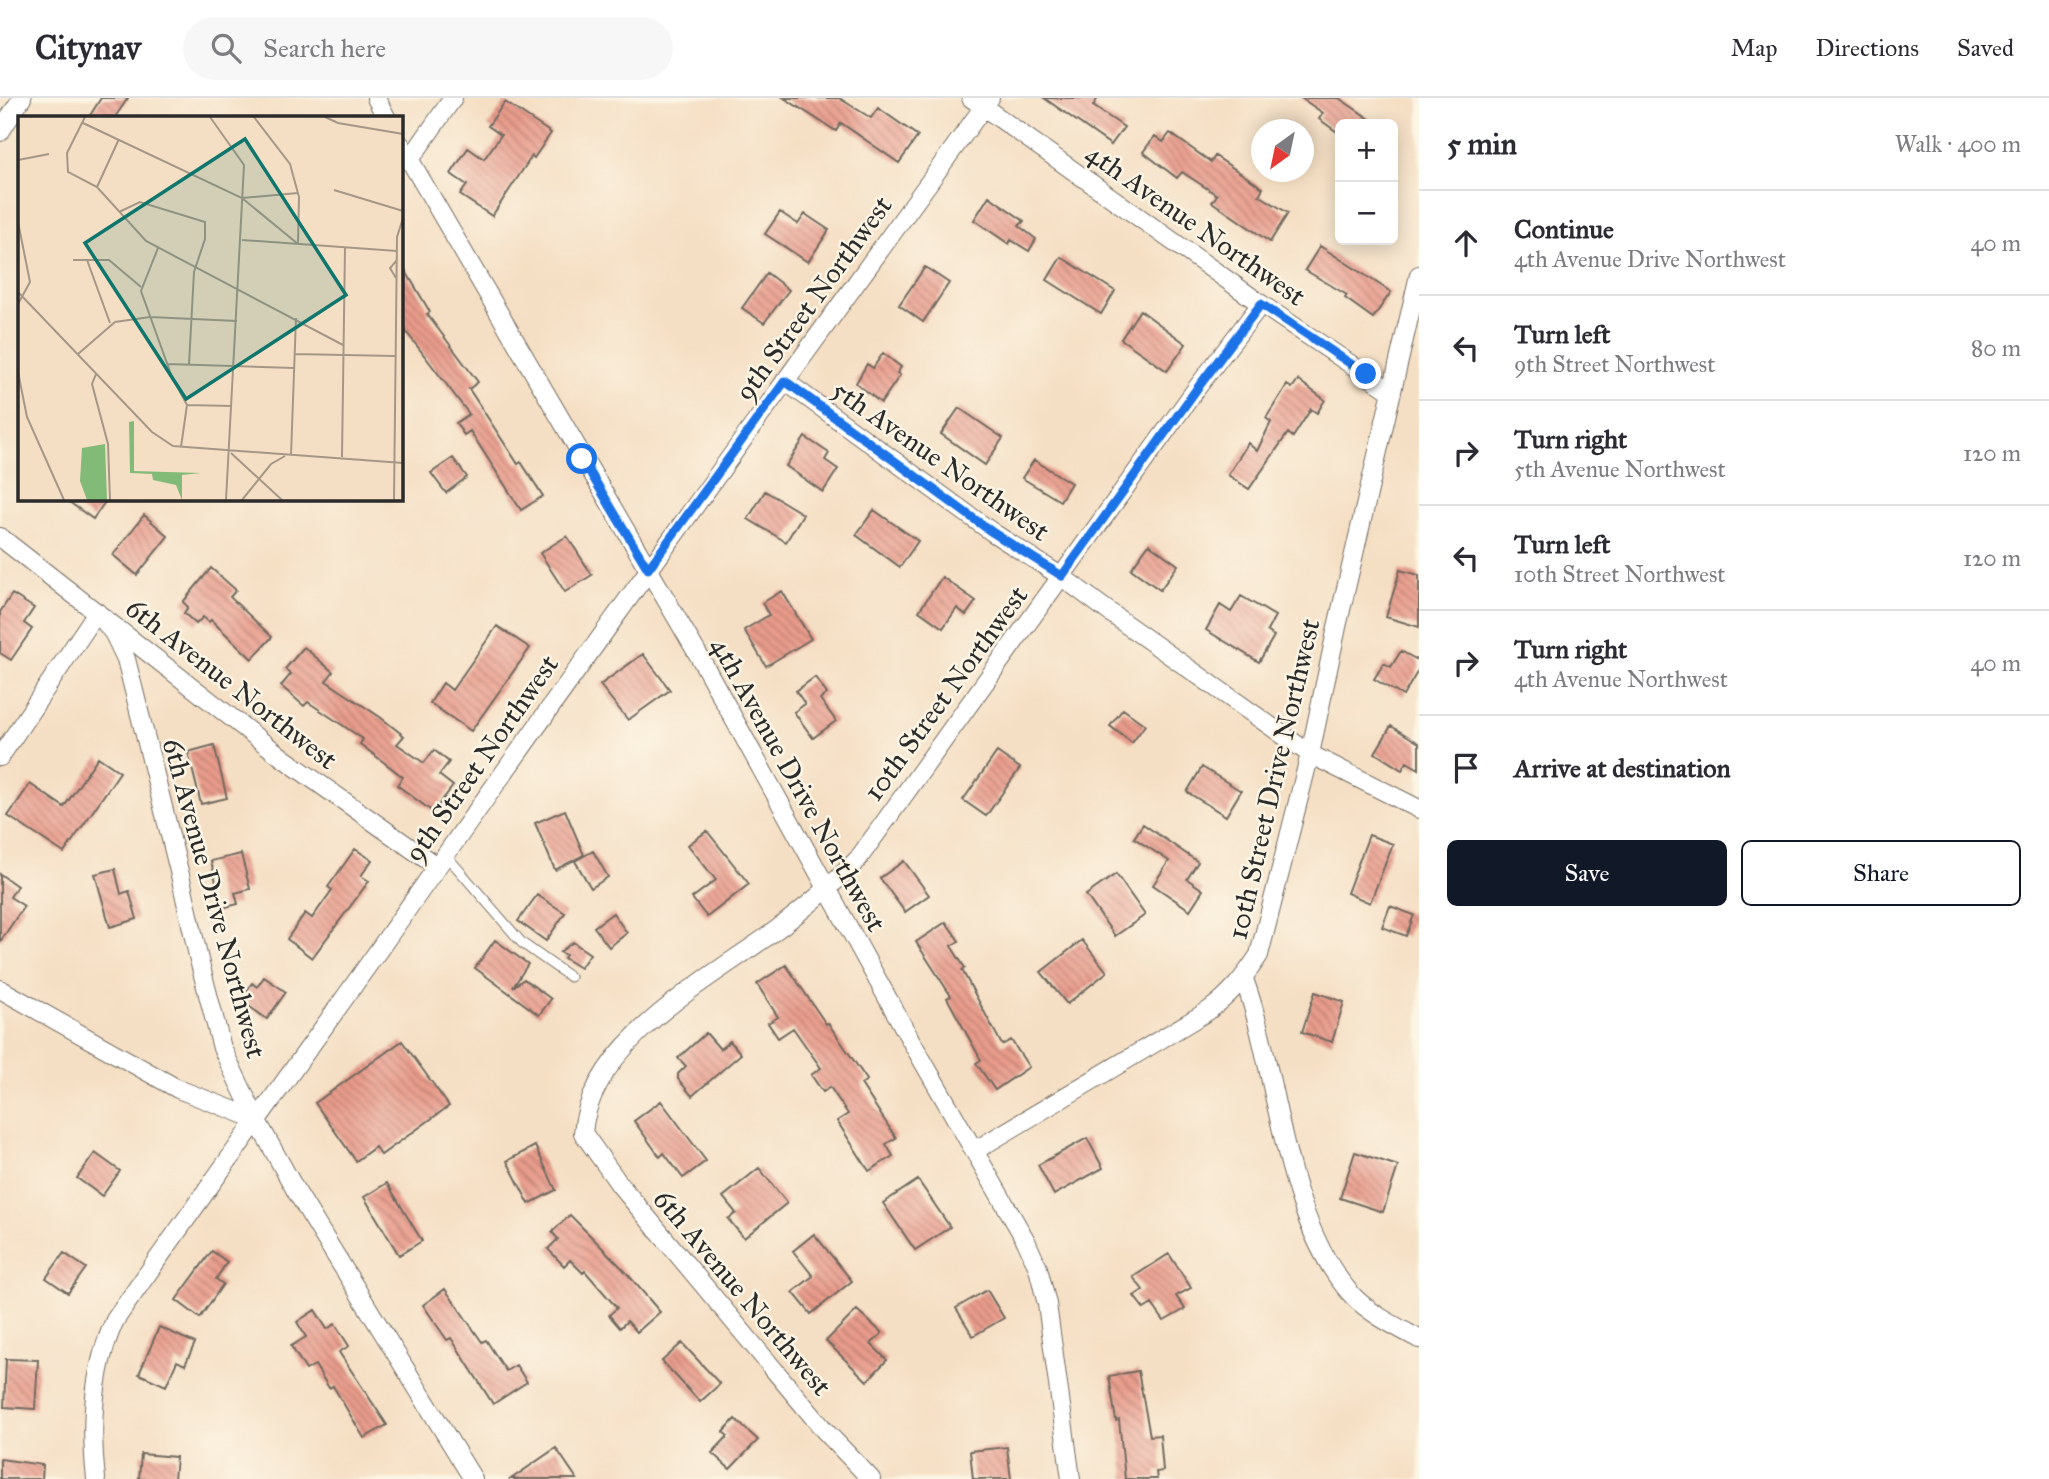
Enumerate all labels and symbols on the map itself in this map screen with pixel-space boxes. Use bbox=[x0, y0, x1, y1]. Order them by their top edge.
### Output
inset map bbox=[18, 116, 402, 500]
north arrow bbox=[1251, 119, 1314, 182]
street label: 4th Avenue Northwest bbox=[1079, 135, 1312, 313]
street label: 9th Street Northwest bbox=[727, 189, 900, 408]
route end bbox=[1350, 358, 1381, 389]
street label: 5th Avenue Northwest bbox=[825, 372, 1056, 549]
route start bbox=[566, 443, 597, 474]
street label: 10th Street Northwest bbox=[856, 579, 1035, 808]
street label: 6th Avenue Northwest bbox=[119, 590, 345, 777]
street label: 10th Street Drive Northwest bbox=[1220, 615, 1327, 943]
street label: 4th Avenue Drive Northwest bbox=[703, 631, 894, 938]
street label: 9th Street Northwest bbox=[397, 648, 566, 869]
street label: 6th Avenue Drive Northwest bbox=[155, 734, 274, 1062]
street label: 6th Avenue Northwest bbox=[646, 1182, 839, 1403]

